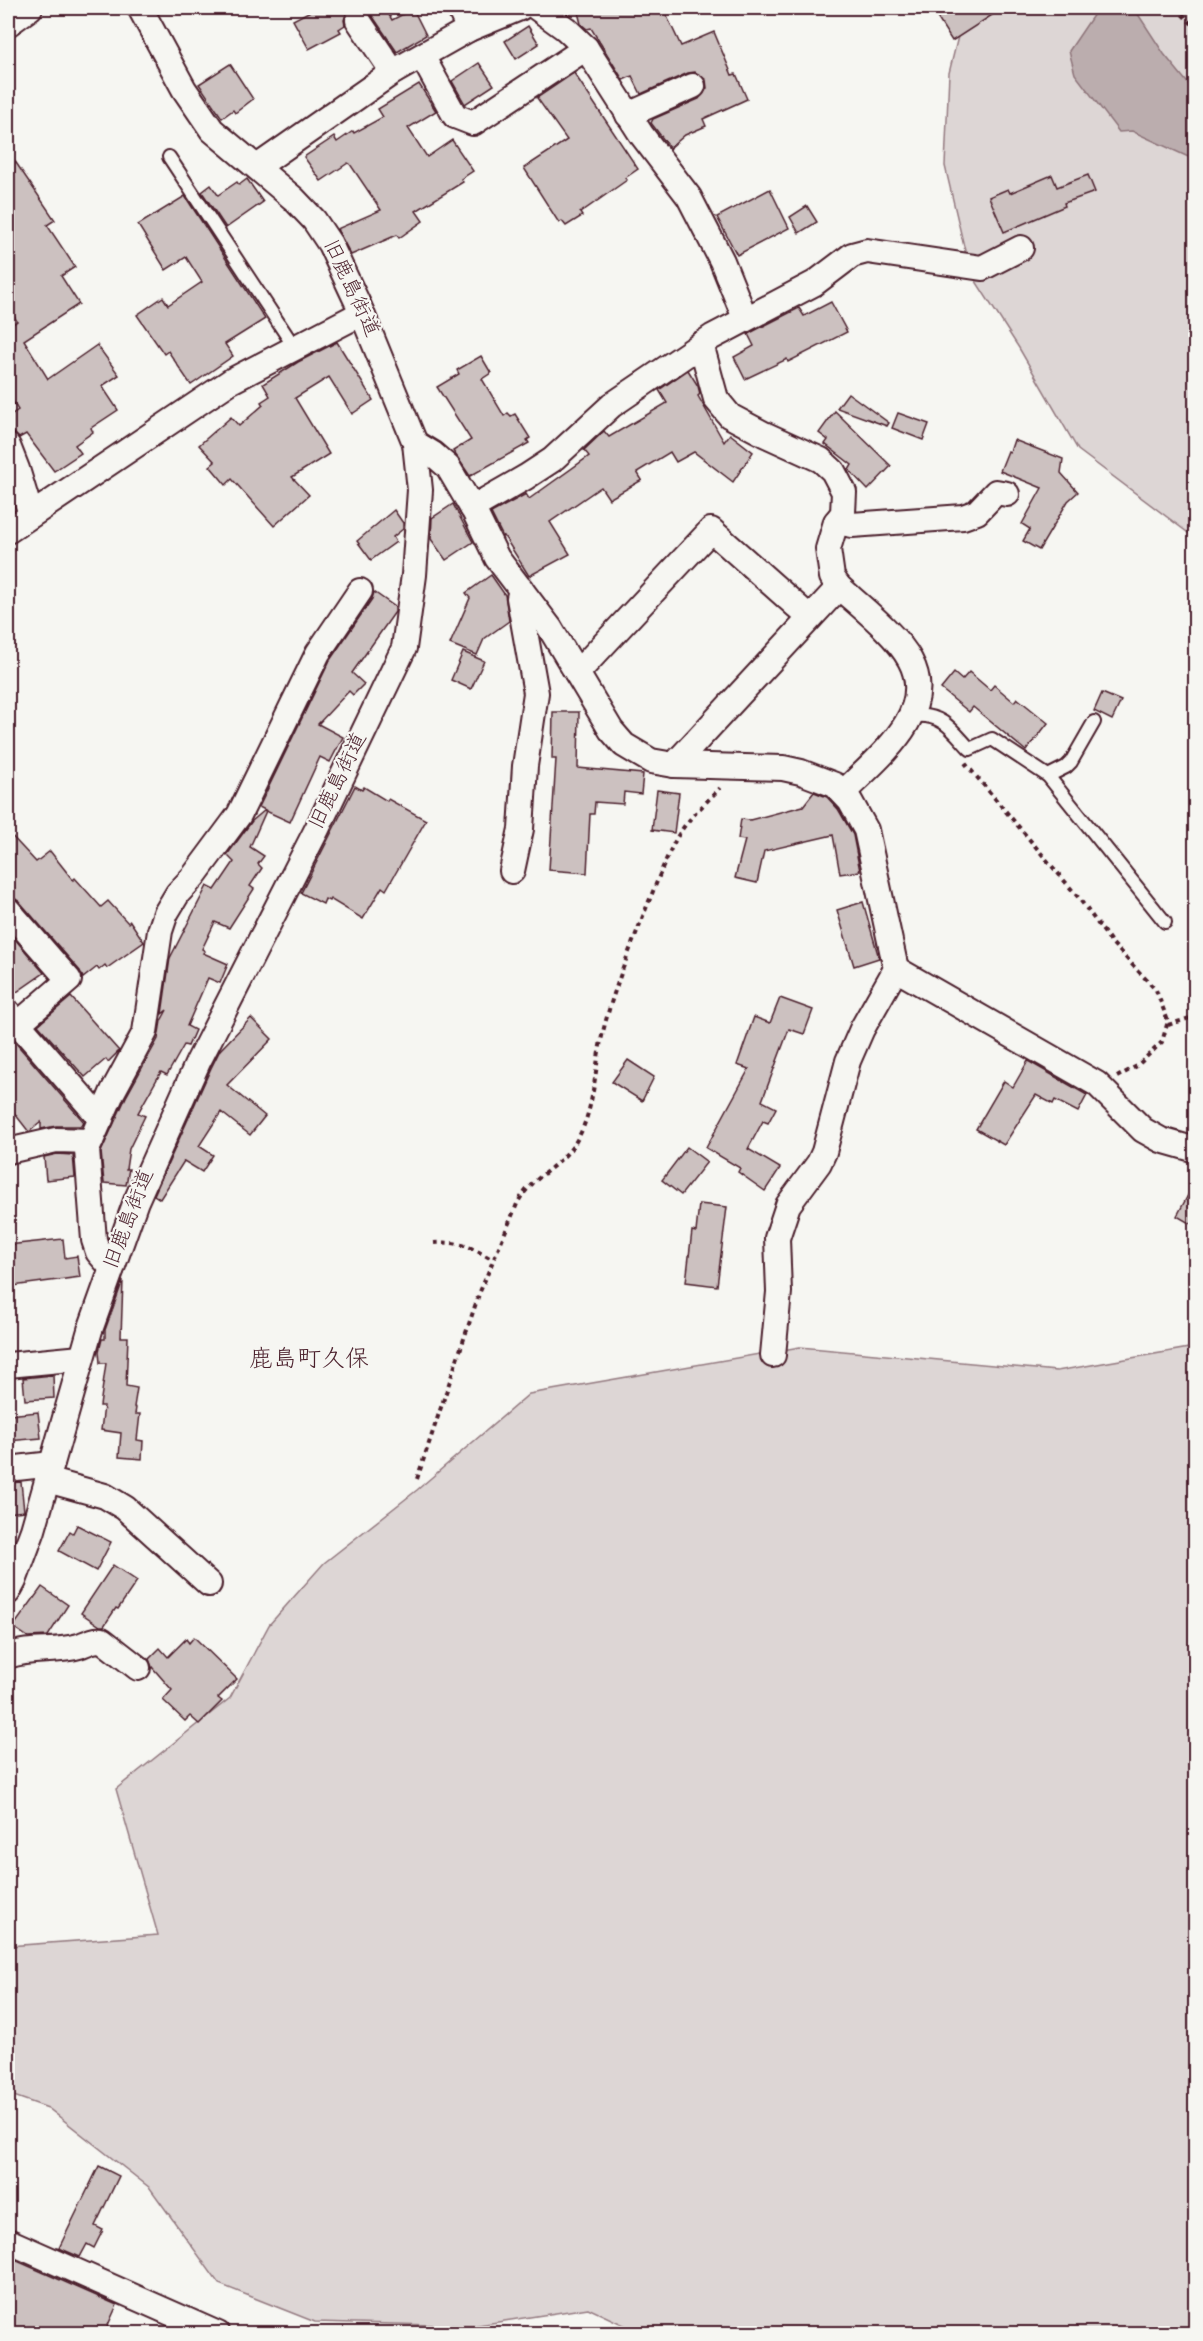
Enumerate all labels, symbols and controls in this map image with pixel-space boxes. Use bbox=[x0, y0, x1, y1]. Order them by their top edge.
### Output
street label: 旧鹿島街道 bbox=[315, 236, 383, 342]
street label: 旧鹿島街道 bbox=[305, 729, 374, 835]
street label: 旧鹿島街道 bbox=[100, 1166, 161, 1273]
district label: 鹿島町久保 bbox=[249, 1346, 369, 1376]

